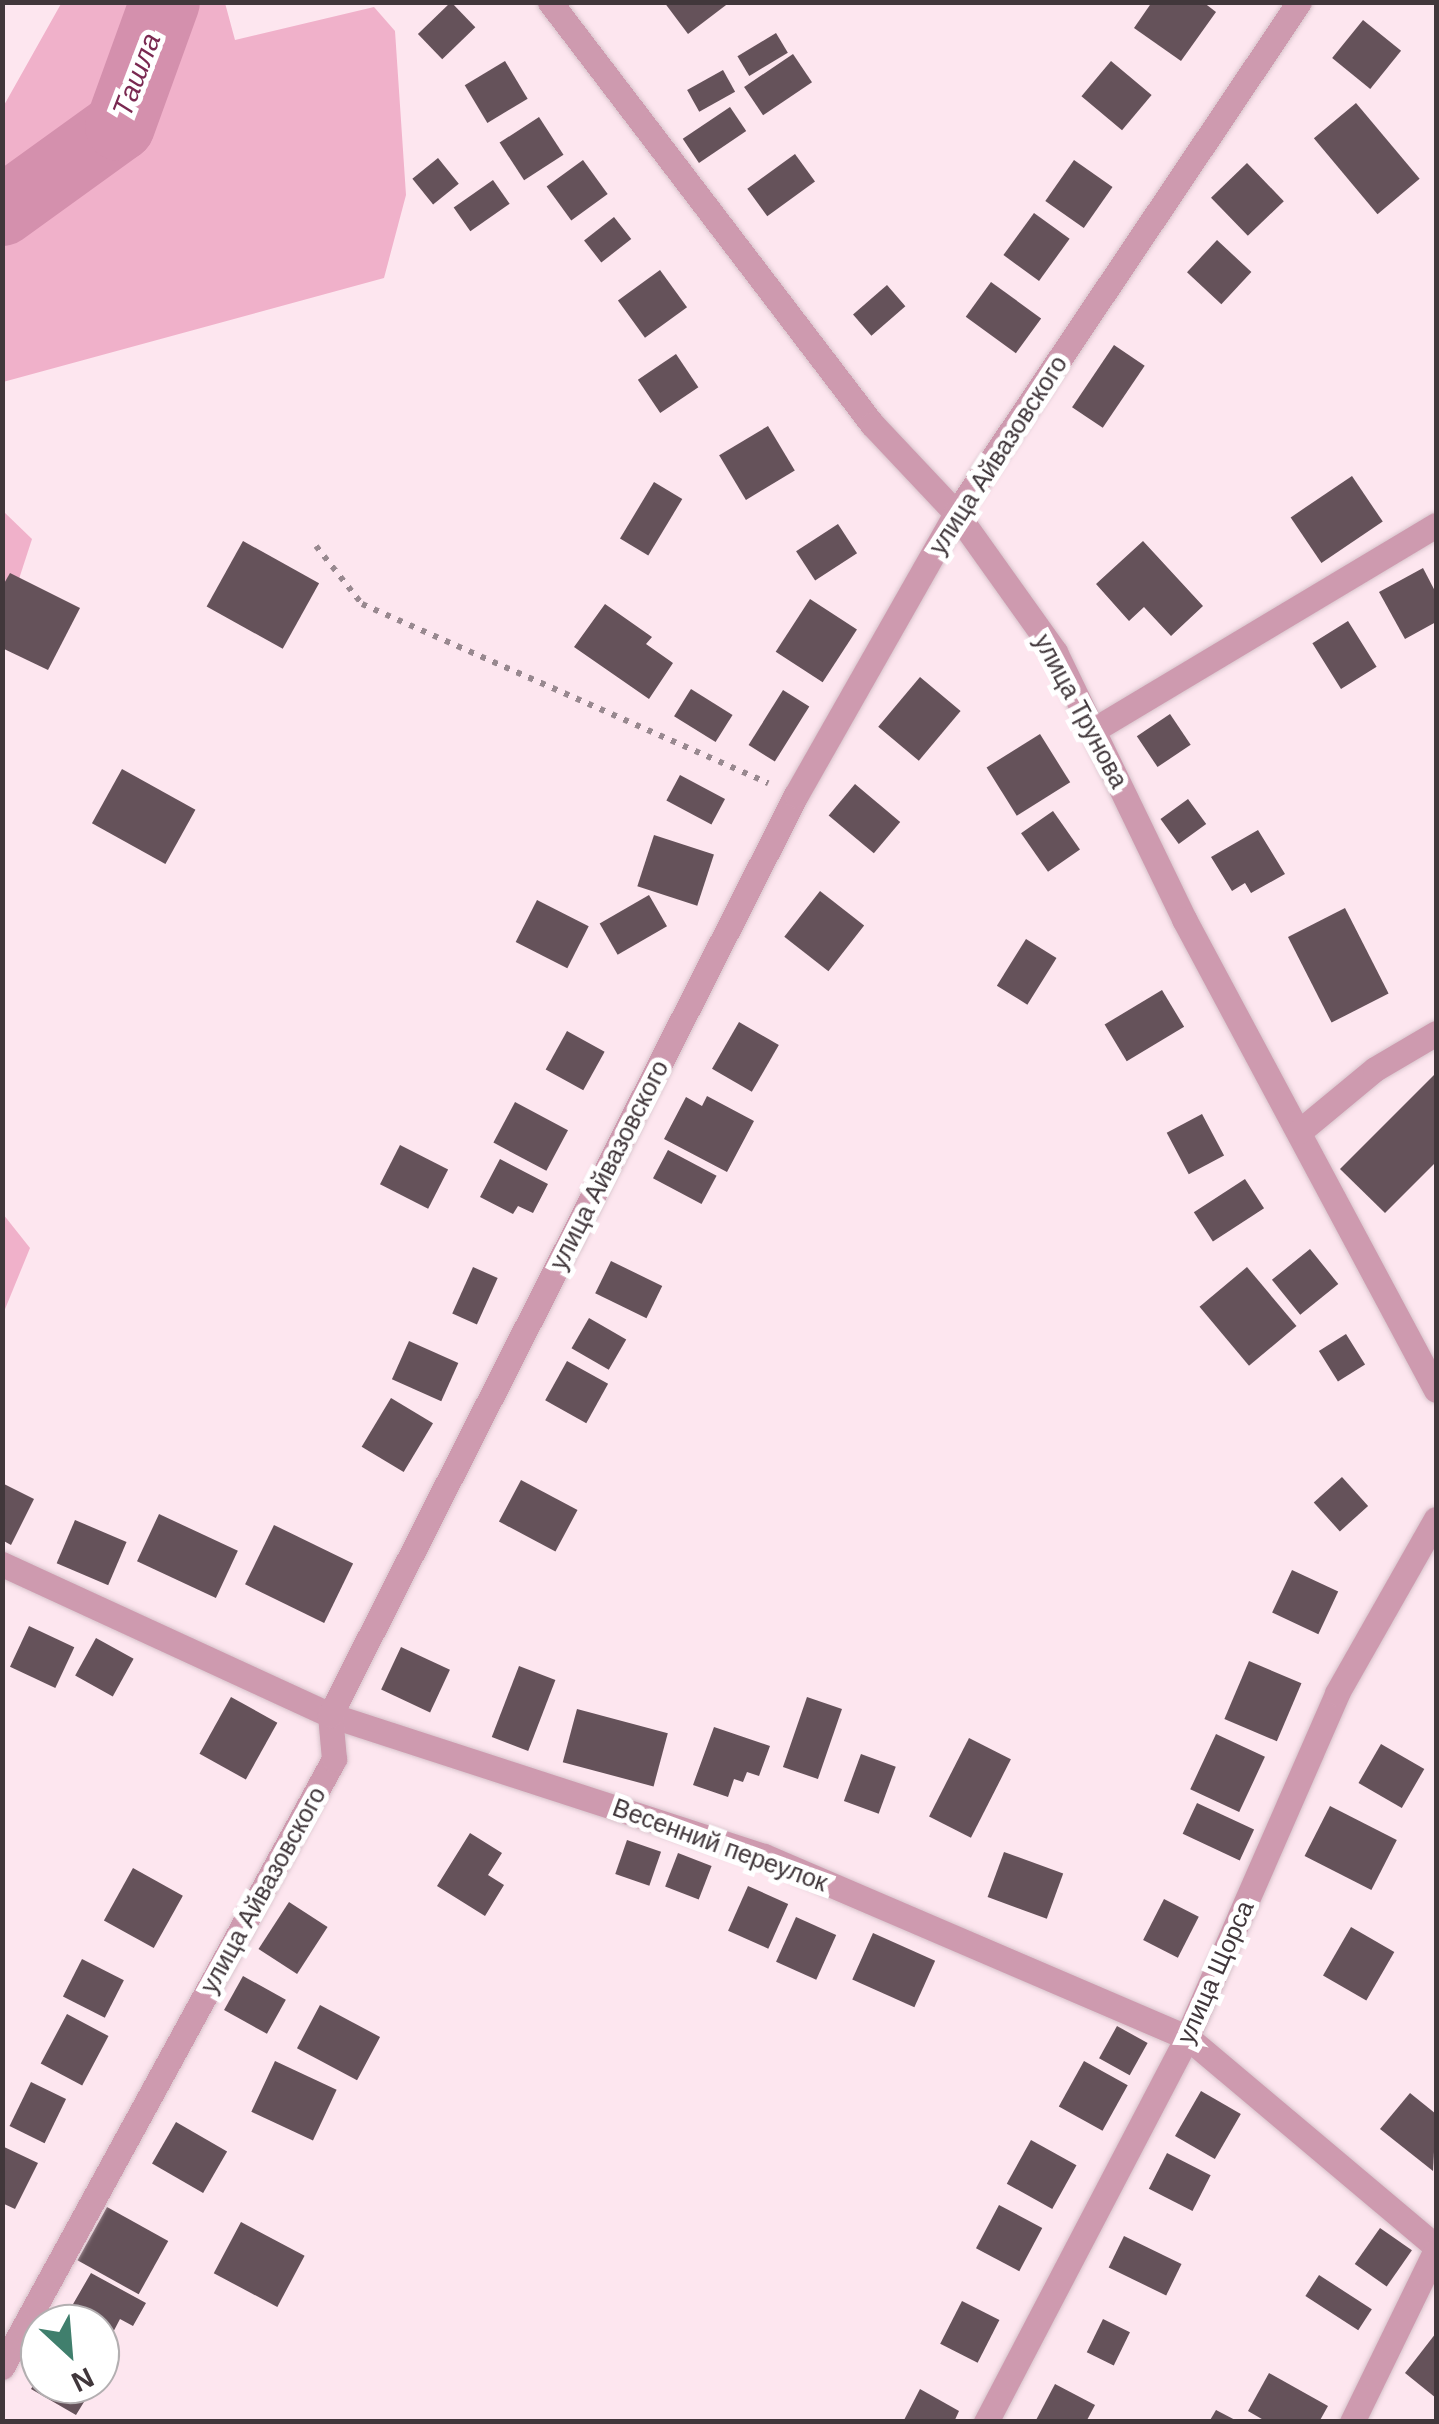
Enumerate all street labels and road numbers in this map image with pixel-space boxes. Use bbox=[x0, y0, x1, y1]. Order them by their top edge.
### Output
street label: улица Айвазовского bbox=[922, 350, 1074, 560]
street label: улица Трунова bbox=[1028, 629, 1134, 793]
street label: улица Айвазовского bbox=[543, 1055, 675, 1275]
street label: улица Айвазовского bbox=[194, 1782, 332, 1998]
street label: Весенний переулок bbox=[609, 1792, 831, 1898]
street label: улица Щорса bbox=[1170, 1896, 1260, 2048]

